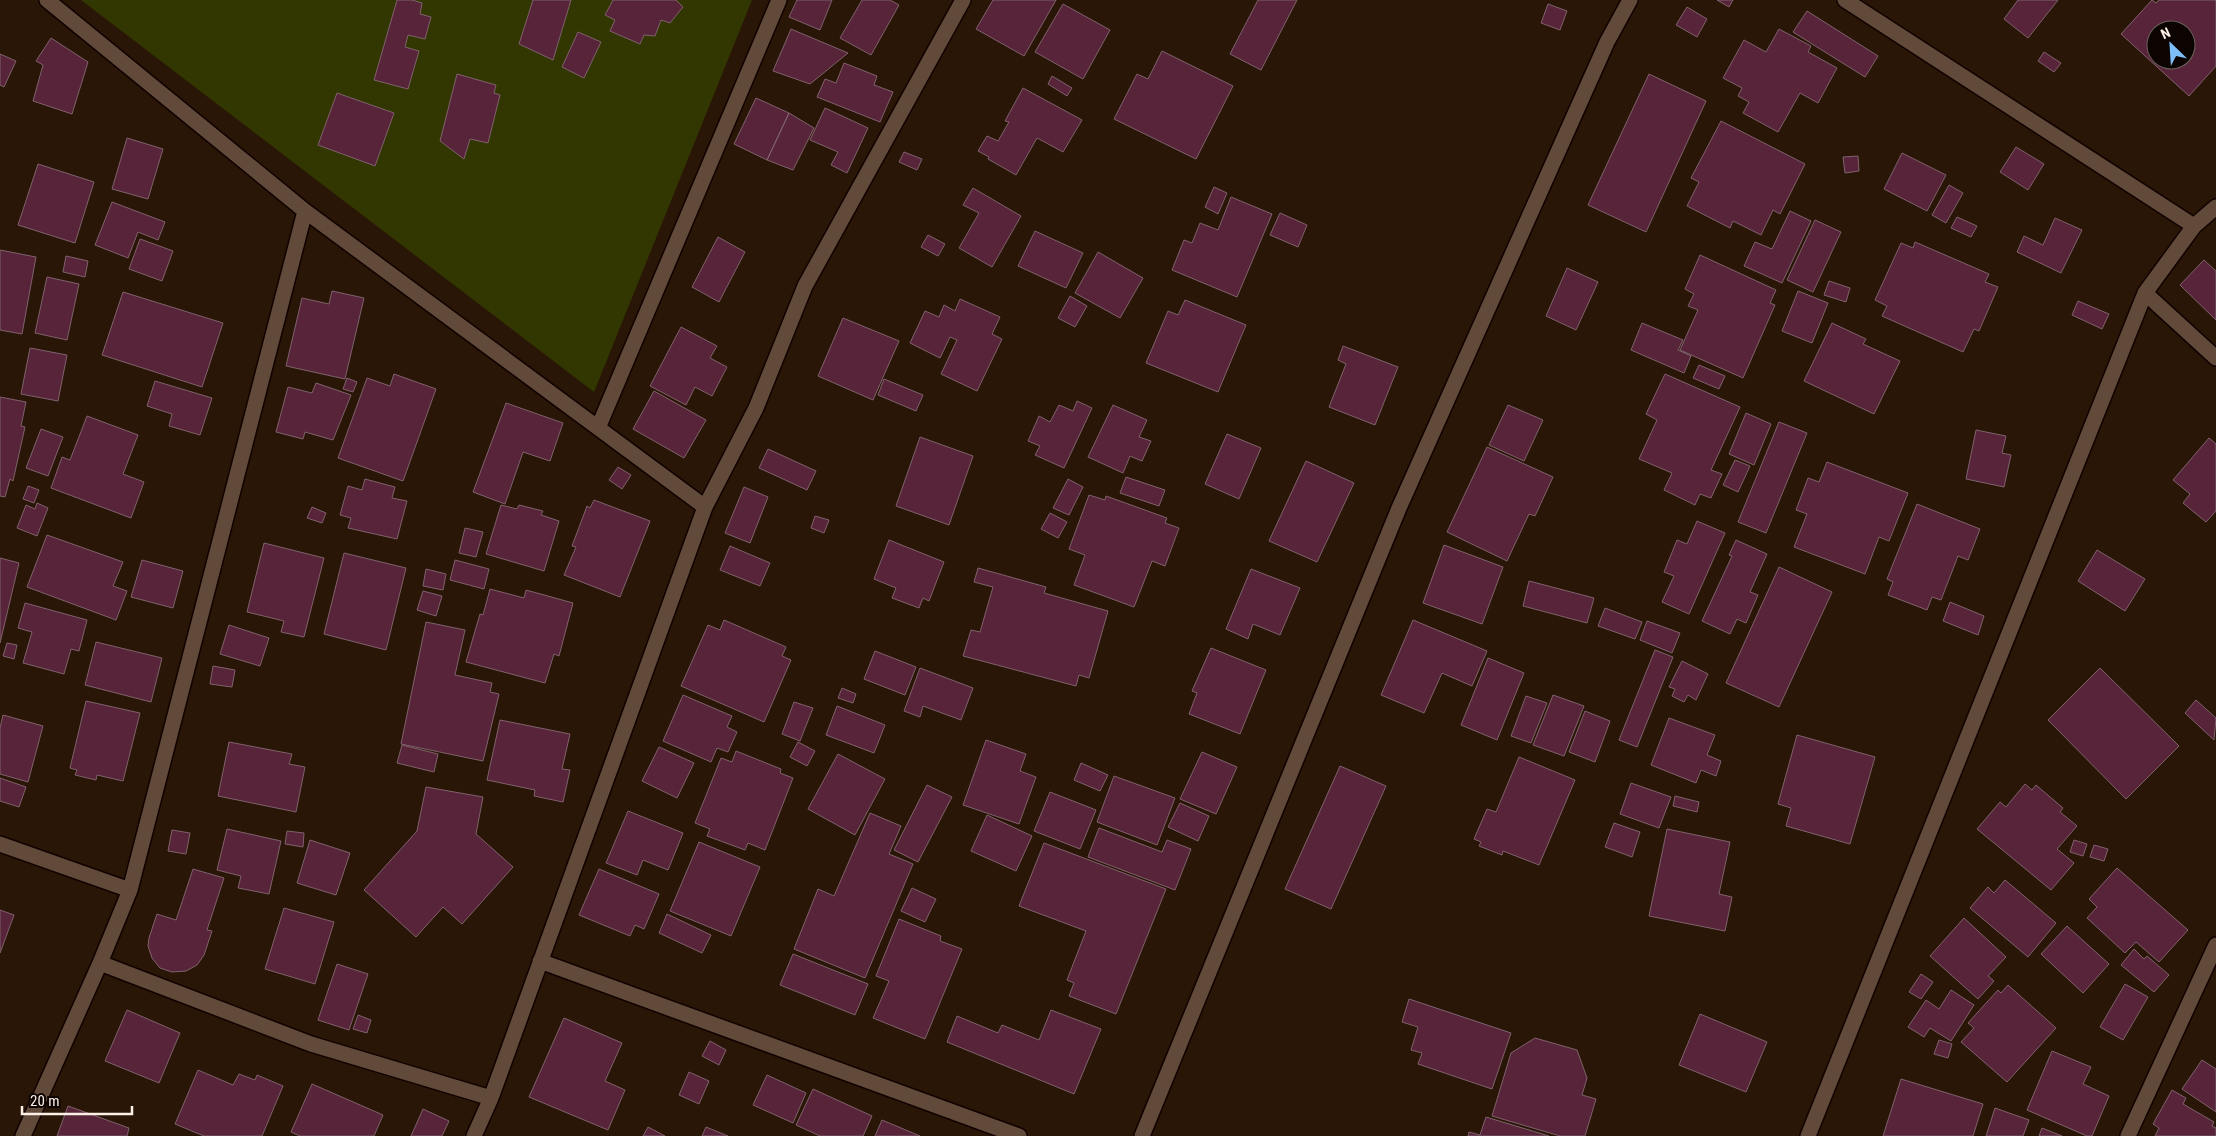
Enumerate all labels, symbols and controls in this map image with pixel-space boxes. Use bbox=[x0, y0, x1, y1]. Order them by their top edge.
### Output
north arrow bbox=[2146, 20, 2196, 70]
text: N bbox=[2158, 24, 2173, 42]
scale bar bbox=[22, 1084, 132, 1116]
text: 20 m bbox=[30, 1092, 60, 1110]

